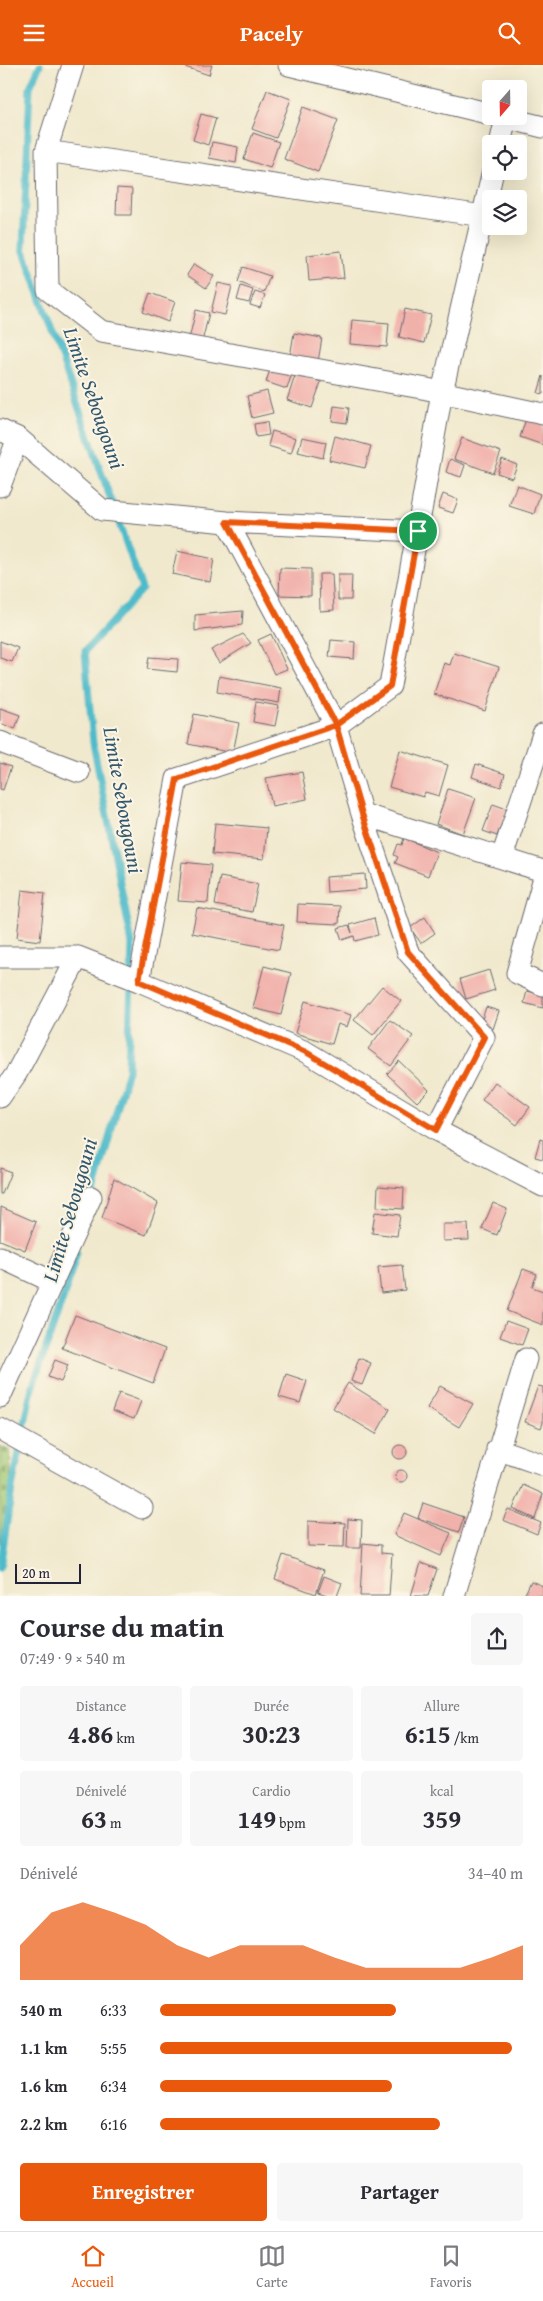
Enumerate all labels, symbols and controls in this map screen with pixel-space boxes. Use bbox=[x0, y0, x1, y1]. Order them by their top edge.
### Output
text: Pacely bbox=[240, 17, 303, 49]
icon: menu bbox=[20, 19, 48, 47]
icon: search bbox=[495, 19, 523, 47]
north arrow bbox=[482, 80, 528, 125]
map controls bbox=[482, 80, 527, 235]
button: locate bbox=[482, 135, 527, 180]
button: layers bbox=[482, 190, 527, 235]
water label: Limite Sebougouni bbox=[55, 322, 133, 474]
pin bbox=[397, 510, 439, 552]
icon: arrive bbox=[404, 517, 432, 545]
water label: Limite Sebougouni bbox=[95, 723, 152, 876]
water label: Limite Sebougouni bbox=[34, 1134, 105, 1286]
scale bar bbox=[15, 1561, 81, 1584]
text: 20 m bbox=[22, 1563, 50, 1583]
text: Course du matin bbox=[20, 1606, 224, 1647]
button: share bbox=[471, 1613, 523, 1665]
text: 07:49 · 9 × 540 m bbox=[20, 1646, 125, 1670]
text: Distance bbox=[76, 1696, 126, 1716]
text: Durée bbox=[254, 1696, 289, 1716]
text: Allure bbox=[424, 1696, 460, 1716]
text: 4.86 bbox=[67, 1716, 113, 1752]
text: 30:23 bbox=[242, 1716, 301, 1752]
text: 6:15 bbox=[405, 1716, 451, 1752]
text: km bbox=[113, 1728, 135, 1748]
text: /km bbox=[451, 1728, 479, 1748]
text: Dénivelé bbox=[76, 1781, 126, 1801]
text: Cardio bbox=[252, 1781, 291, 1801]
text: kcal bbox=[430, 1781, 454, 1801]
text: 63 bbox=[81, 1801, 107, 1837]
text: 149 bbox=[237, 1801, 276, 1837]
text: 359 bbox=[422, 1801, 461, 1837]
text: m bbox=[107, 1813, 121, 1833]
text: bpm bbox=[276, 1813, 306, 1833]
text: Dénivelé bbox=[20, 1861, 78, 1885]
text: 34–40 m bbox=[468, 1861, 523, 1885]
text: 540 m bbox=[20, 1998, 62, 2022]
text: 6:33 bbox=[100, 1998, 127, 2022]
text: 1.1 km bbox=[20, 2036, 67, 2060]
text: 5:55 bbox=[100, 2036, 127, 2060]
text: 1.6 km bbox=[20, 2074, 67, 2098]
text: 6:34 bbox=[100, 2074, 127, 2098]
text: 2.2 km bbox=[20, 2112, 67, 2136]
text: 6:16 bbox=[100, 2112, 127, 2136]
button: Enregistrer bbox=[20, 2163, 267, 2221]
button: Partager bbox=[277, 2163, 523, 2221]
tab: Accueil bbox=[71, 2242, 114, 2292]
tab: Carte bbox=[256, 2242, 288, 2292]
tab: Favoris bbox=[430, 2242, 472, 2292]

